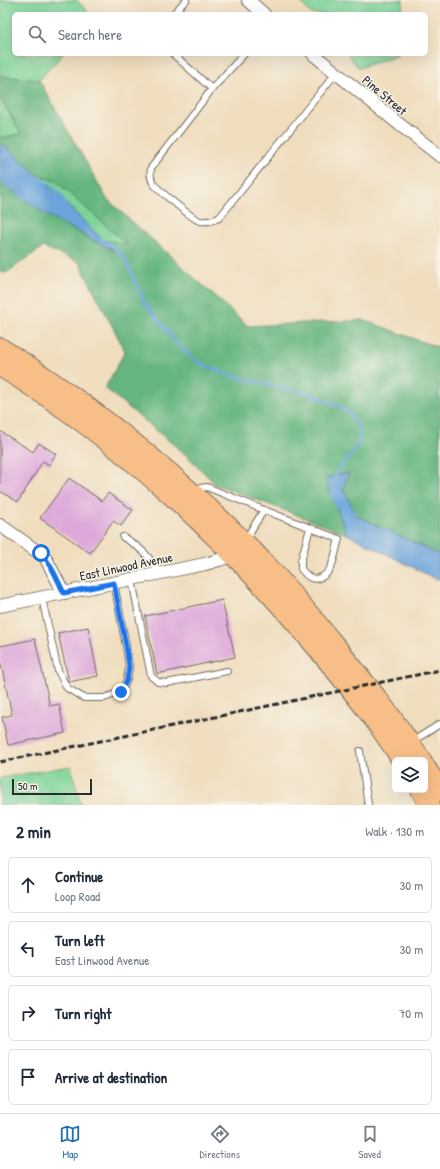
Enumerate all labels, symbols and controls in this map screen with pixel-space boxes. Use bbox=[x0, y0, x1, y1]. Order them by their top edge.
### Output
search box bbox=[12, 12, 428, 56]
icon: search bbox=[26, 23, 48, 45]
text: Search here bbox=[58, 24, 122, 45]
street label: Pine Street bbox=[359, 71, 412, 119]
route start bbox=[32, 544, 50, 562]
street label: East Linwood Avenue bbox=[78, 547, 174, 585]
route end bbox=[112, 683, 130, 701]
map controls bbox=[392, 757, 428, 793]
button: layers bbox=[392, 757, 428, 793]
scale bar bbox=[12, 777, 92, 796]
text: 50 m bbox=[18, 779, 38, 793]
text: 2 min bbox=[16, 820, 51, 843]
text: Walk · 130 m bbox=[365, 822, 424, 840]
text: Continue bbox=[55, 866, 103, 887]
icon: ahead bbox=[17, 874, 39, 896]
text: 30 m bbox=[400, 876, 423, 894]
text: Loop Road bbox=[55, 887, 100, 905]
text: Turn left bbox=[55, 930, 105, 951]
icon: left bbox=[17, 938, 39, 960]
text: 30 m bbox=[400, 940, 423, 958]
text: East Linwood Avenue bbox=[55, 951, 149, 969]
icon: right bbox=[17, 1002, 39, 1024]
text: Turn right bbox=[55, 1003, 111, 1024]
text: 70 m bbox=[399, 1004, 423, 1022]
icon: arrive bbox=[17, 1066, 39, 1088]
text: Arrive at destination bbox=[55, 1067, 167, 1088]
tab: Map bbox=[59, 1123, 81, 1161]
tab: Directions bbox=[200, 1123, 240, 1161]
tab: Saved bbox=[358, 1123, 381, 1161]

